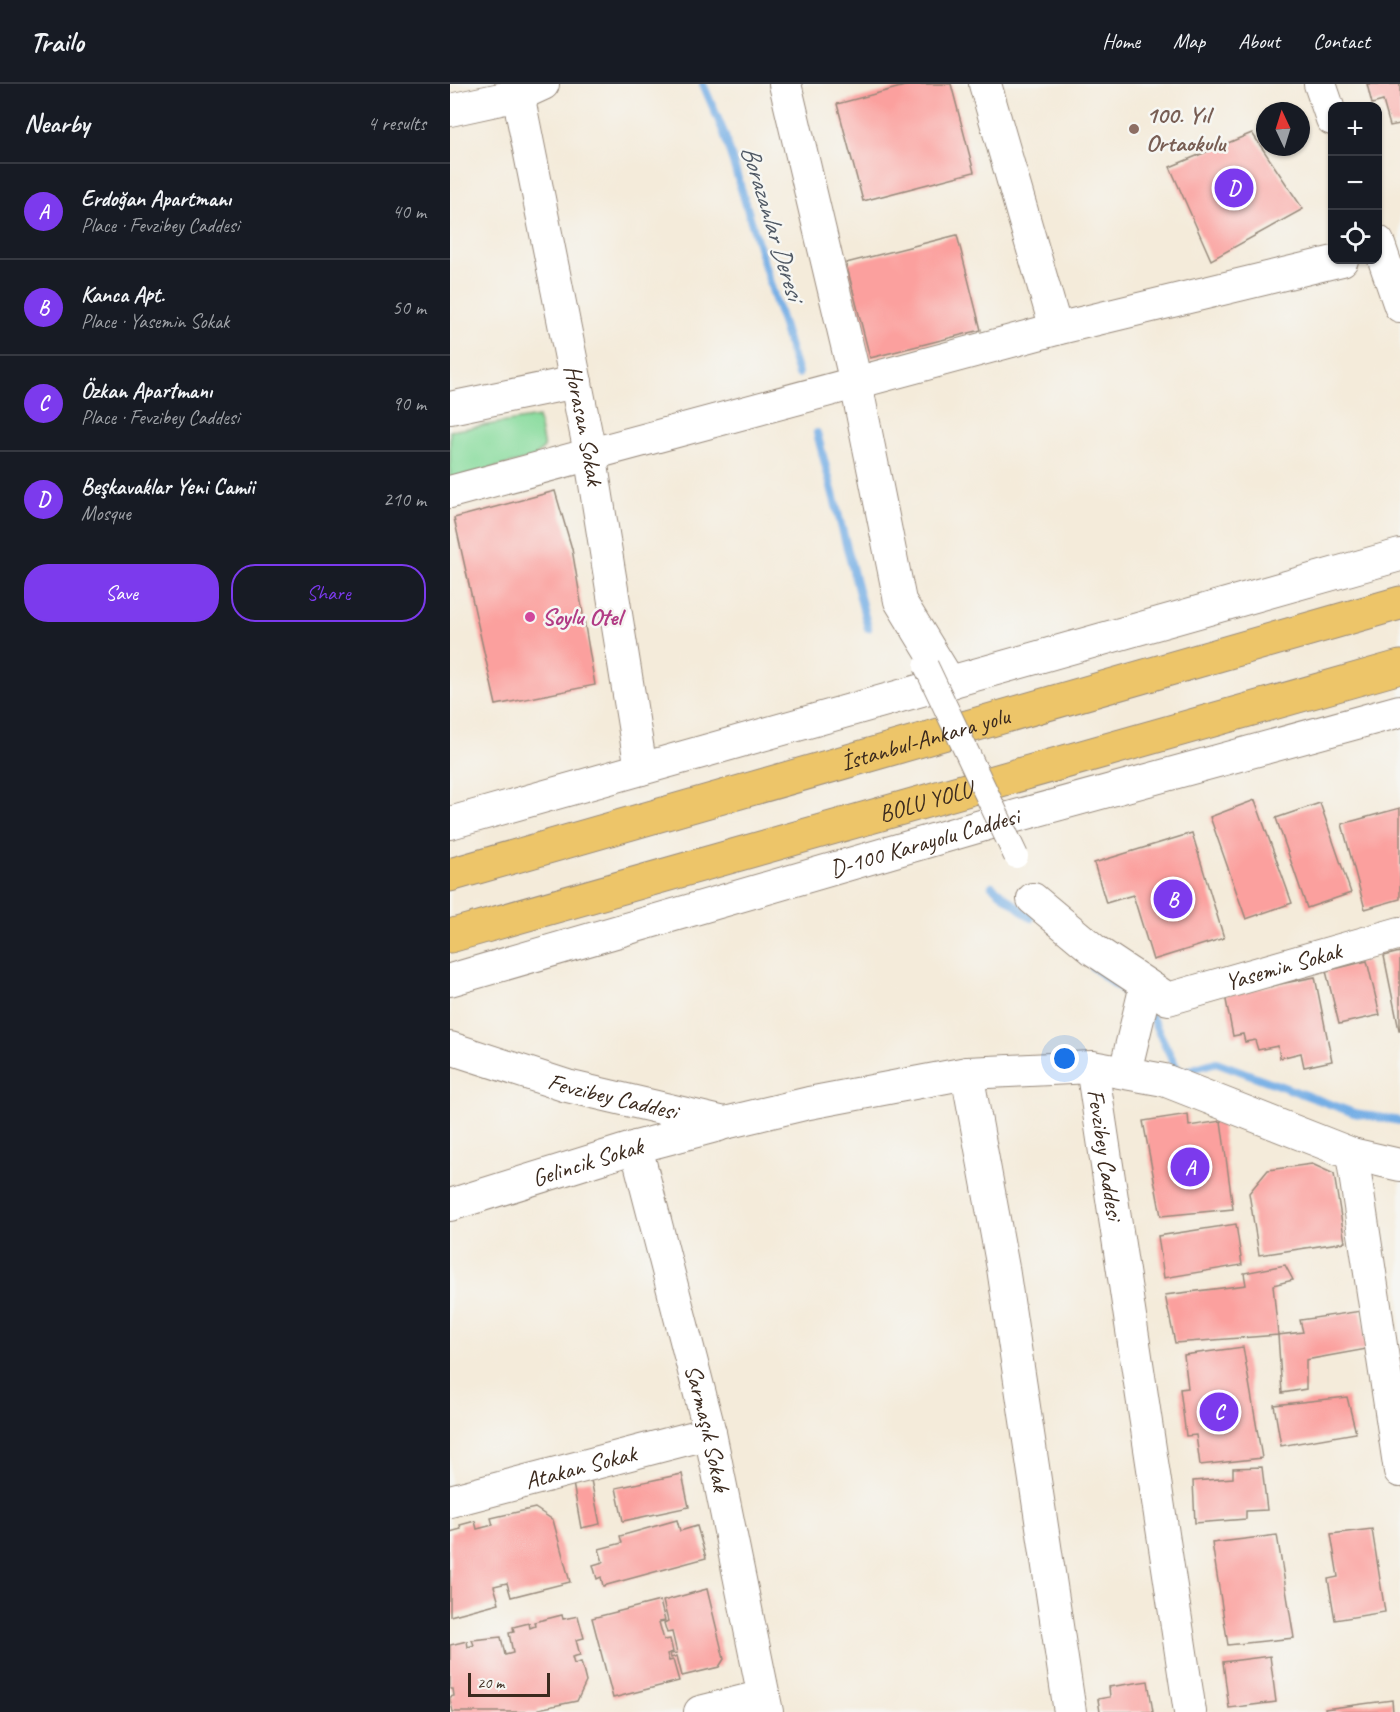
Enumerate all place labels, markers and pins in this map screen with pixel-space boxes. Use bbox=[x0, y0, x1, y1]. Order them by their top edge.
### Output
place label: 100. Yıl Ortaokulu bbox=[1146, 100, 1227, 158]
marker: 100. Yıl Ortaokulu bbox=[1127, 122, 1141, 136]
pin: D bbox=[1214, 166, 1254, 210]
place label: Soylu Otel bbox=[542, 602, 626, 632]
marker: Soylu Otel bbox=[523, 610, 537, 624]
pin: B bbox=[1154, 876, 1192, 922]
pin: A bbox=[1170, 1144, 1210, 1190]
pin: C bbox=[1200, 1390, 1238, 1434]

